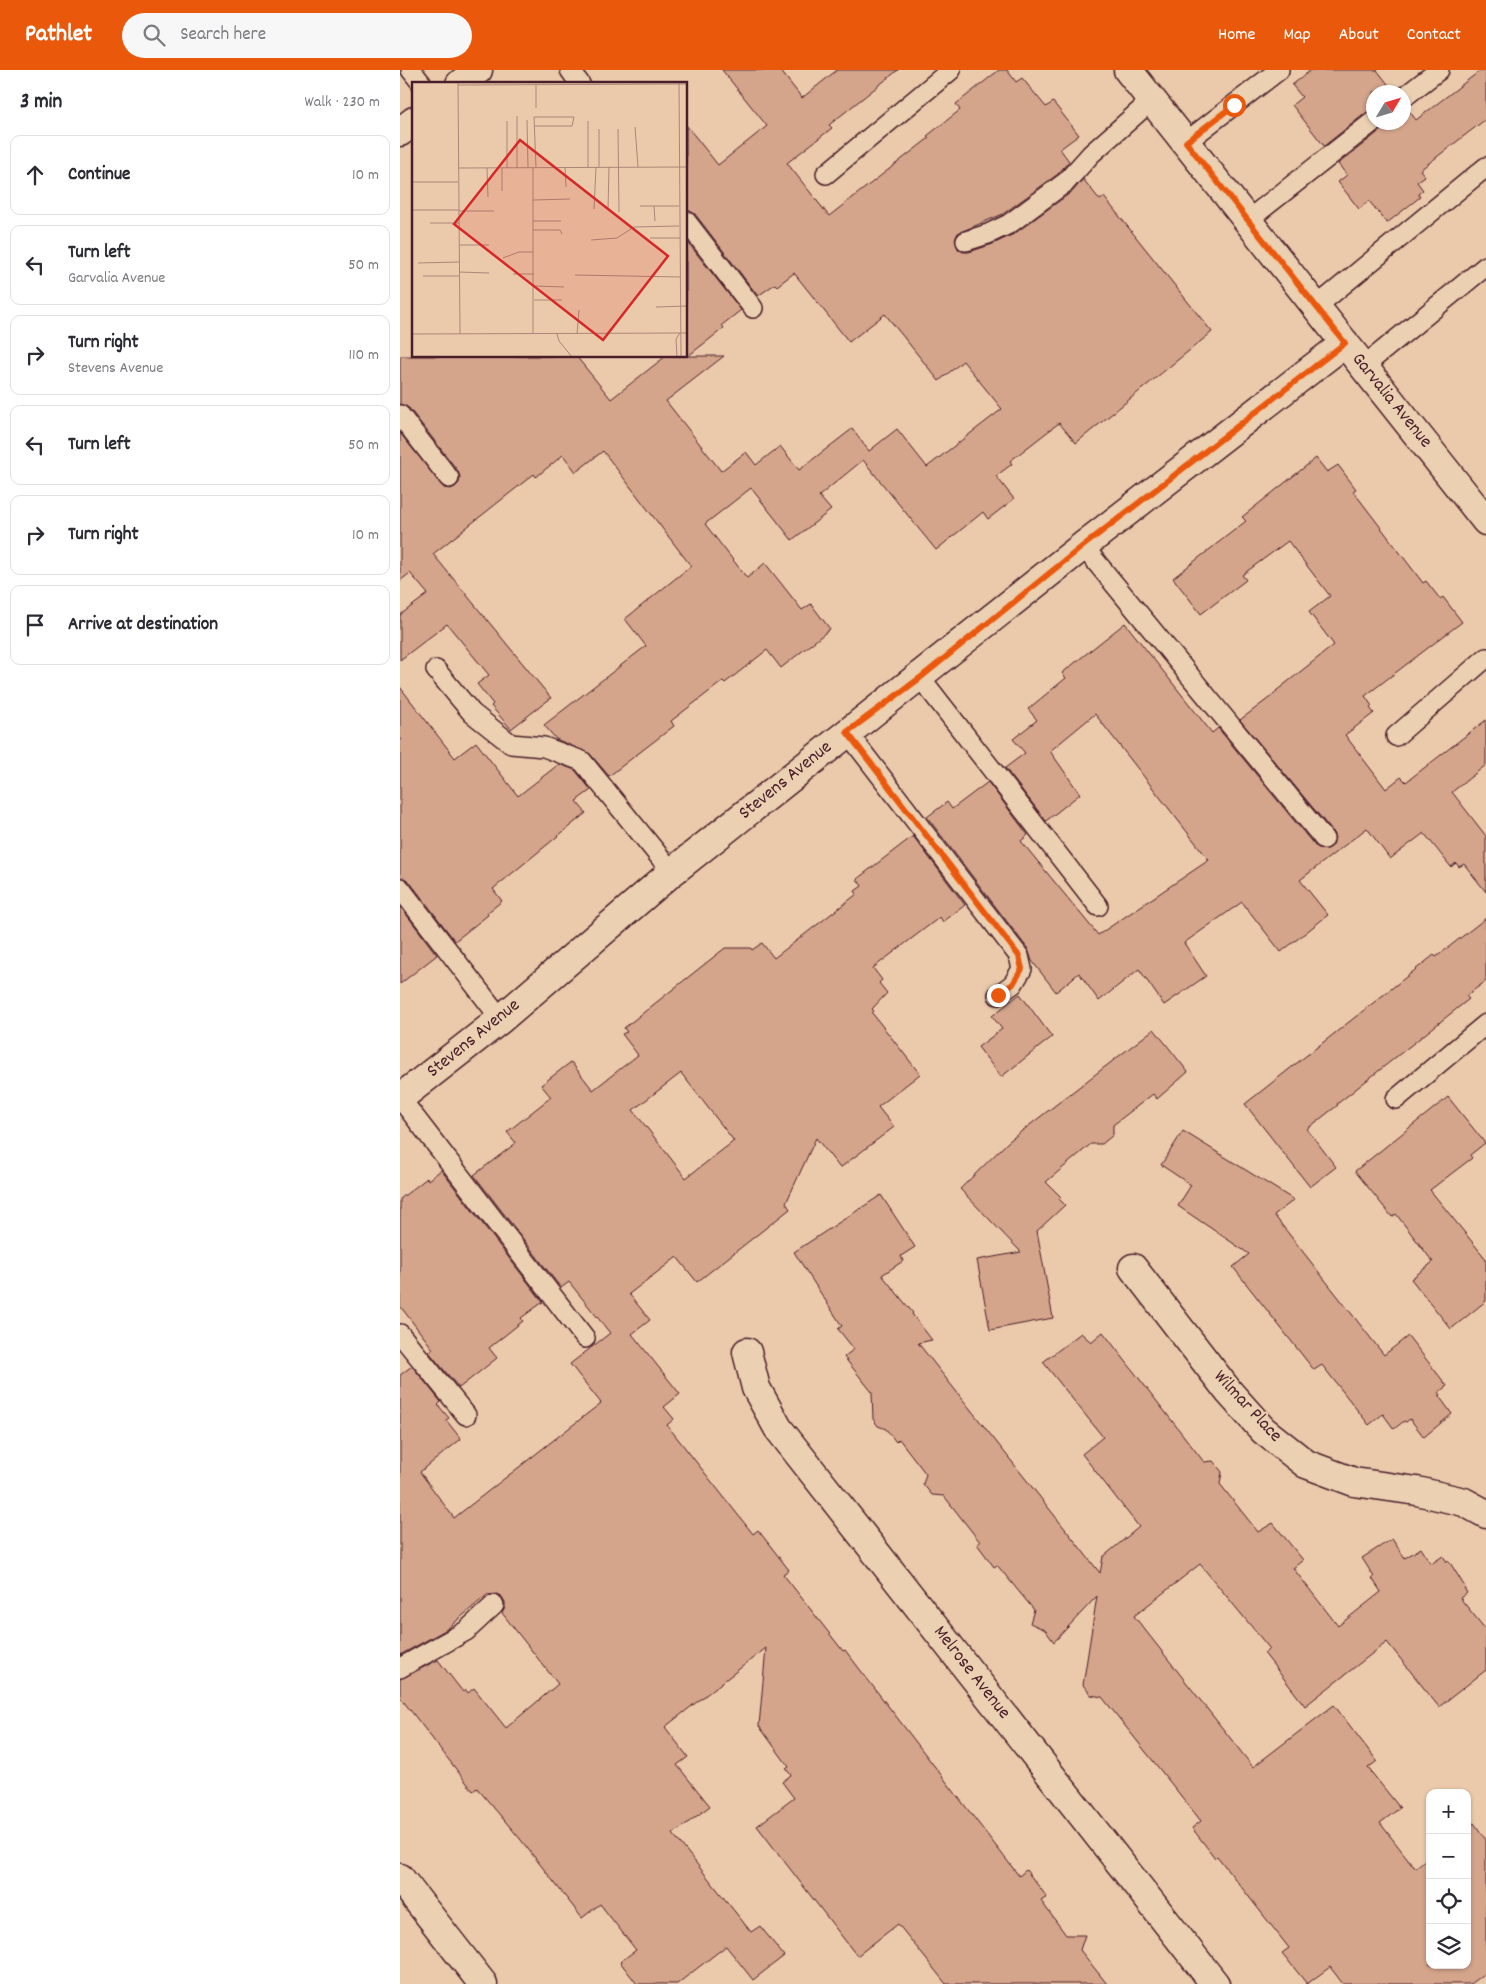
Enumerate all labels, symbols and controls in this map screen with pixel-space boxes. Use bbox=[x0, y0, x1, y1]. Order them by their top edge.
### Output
search box bbox=[122, 13, 472, 58]
text: Pathlet bbox=[25, 18, 92, 52]
icon: search bbox=[140, 21, 168, 49]
text: Search here bbox=[180, 22, 266, 49]
text: Home bbox=[1218, 23, 1255, 48]
text: Map bbox=[1283, 23, 1311, 48]
text: About bbox=[1339, 23, 1379, 48]
text: Contact bbox=[1407, 23, 1461, 48]
inset map bbox=[412, 82, 688, 358]
north arrow bbox=[1366, 85, 1411, 130]
text: 3 min bbox=[20, 88, 62, 118]
text: Walk · 230 m bbox=[304, 91, 380, 114]
route start bbox=[1223, 94, 1246, 117]
icon: ahead bbox=[21, 161, 49, 189]
text: Continue bbox=[68, 162, 130, 189]
text: 10 m bbox=[352, 164, 379, 187]
text: Turn left bbox=[68, 240, 131, 267]
icon: left bbox=[21, 251, 49, 279]
text: 50 m bbox=[348, 254, 379, 277]
text: Garvalia Avenue bbox=[68, 267, 165, 290]
text: Turn right bbox=[68, 330, 139, 357]
icon: right bbox=[21, 341, 49, 369]
text: 110 m bbox=[349, 344, 379, 367]
street label: Garvalia Avenue bbox=[1344, 348, 1438, 454]
text: Stevens Avenue bbox=[68, 357, 163, 380]
icon: left bbox=[21, 431, 49, 459]
text: Turn left bbox=[68, 432, 131, 459]
text: 50 m bbox=[348, 434, 379, 457]
icon: right bbox=[21, 521, 49, 549]
text: Turn right bbox=[68, 522, 139, 549]
text: 10 m bbox=[352, 524, 379, 547]
icon: arrive bbox=[21, 611, 49, 639]
text: Arrive at destination bbox=[68, 612, 218, 639]
street label: Stevens Avenue bbox=[734, 735, 838, 827]
route end bbox=[987, 984, 1010, 1007]
street label: Stevens Avenue bbox=[422, 993, 526, 1085]
street label: Wilmar Place bbox=[1206, 1365, 1288, 1449]
street label: Melrose Avenue bbox=[926, 1620, 1016, 1726]
map controls bbox=[1426, 1789, 1471, 1969]
button: + bbox=[1426, 1789, 1471, 1834]
button: − bbox=[1426, 1834, 1471, 1879]
button: locate bbox=[1426, 1879, 1471, 1924]
button: layers bbox=[1426, 1924, 1471, 1969]

